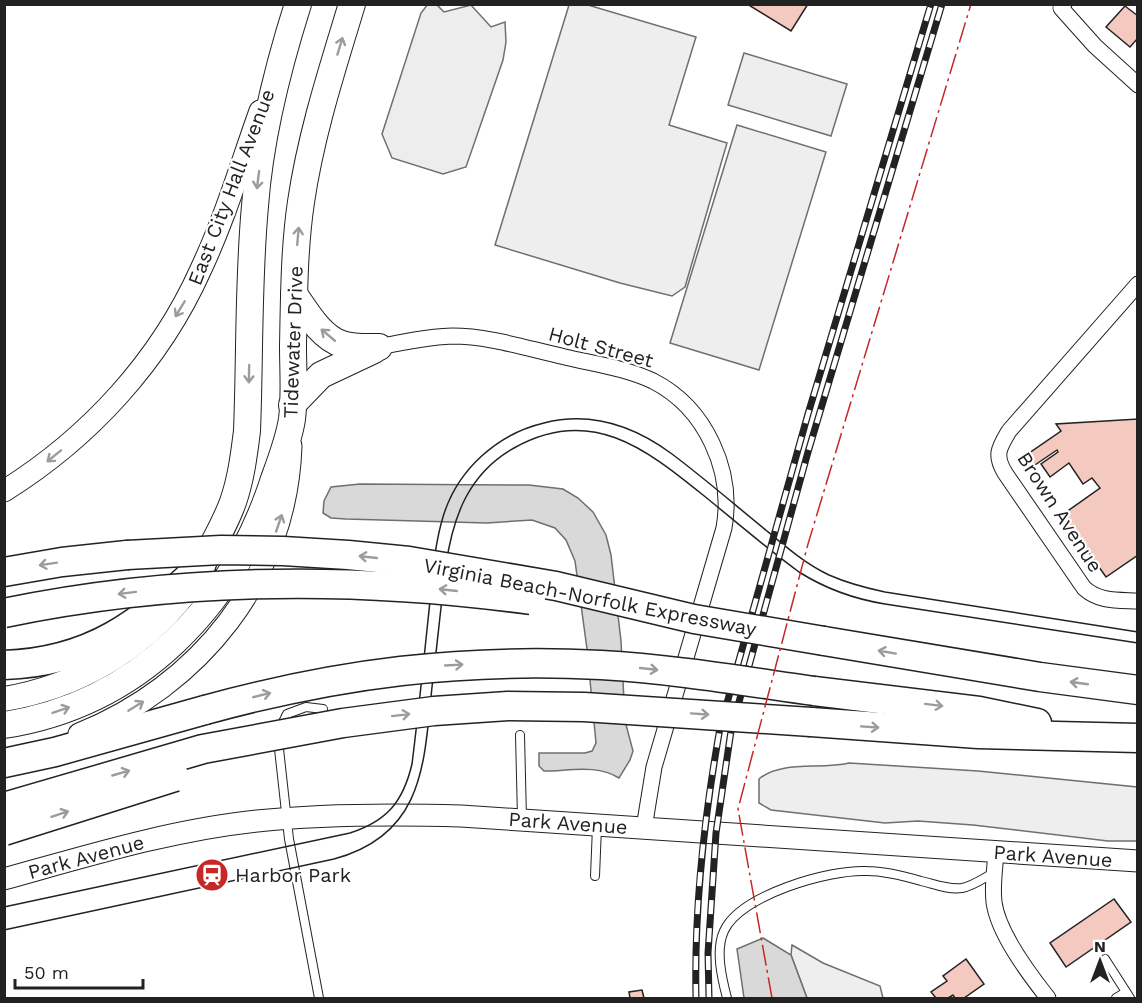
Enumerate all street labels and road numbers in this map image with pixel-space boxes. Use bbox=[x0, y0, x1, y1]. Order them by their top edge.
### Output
street label: East City Hall Avenue bbox=[183, 86, 279, 288]
street label: Tidewater Drive bbox=[278, 265, 308, 419]
street label: Holt Street bbox=[546, 321, 657, 373]
street label: Brown Avenue bbox=[1012, 447, 1108, 577]
street label: Virginia Beach-Norfolk Expressway bbox=[422, 553, 759, 641]
street label: Park Avenue bbox=[508, 807, 628, 839]
street label: Park Avenue bbox=[25, 830, 147, 884]
street label: Park Avenue bbox=[993, 840, 1113, 872]

